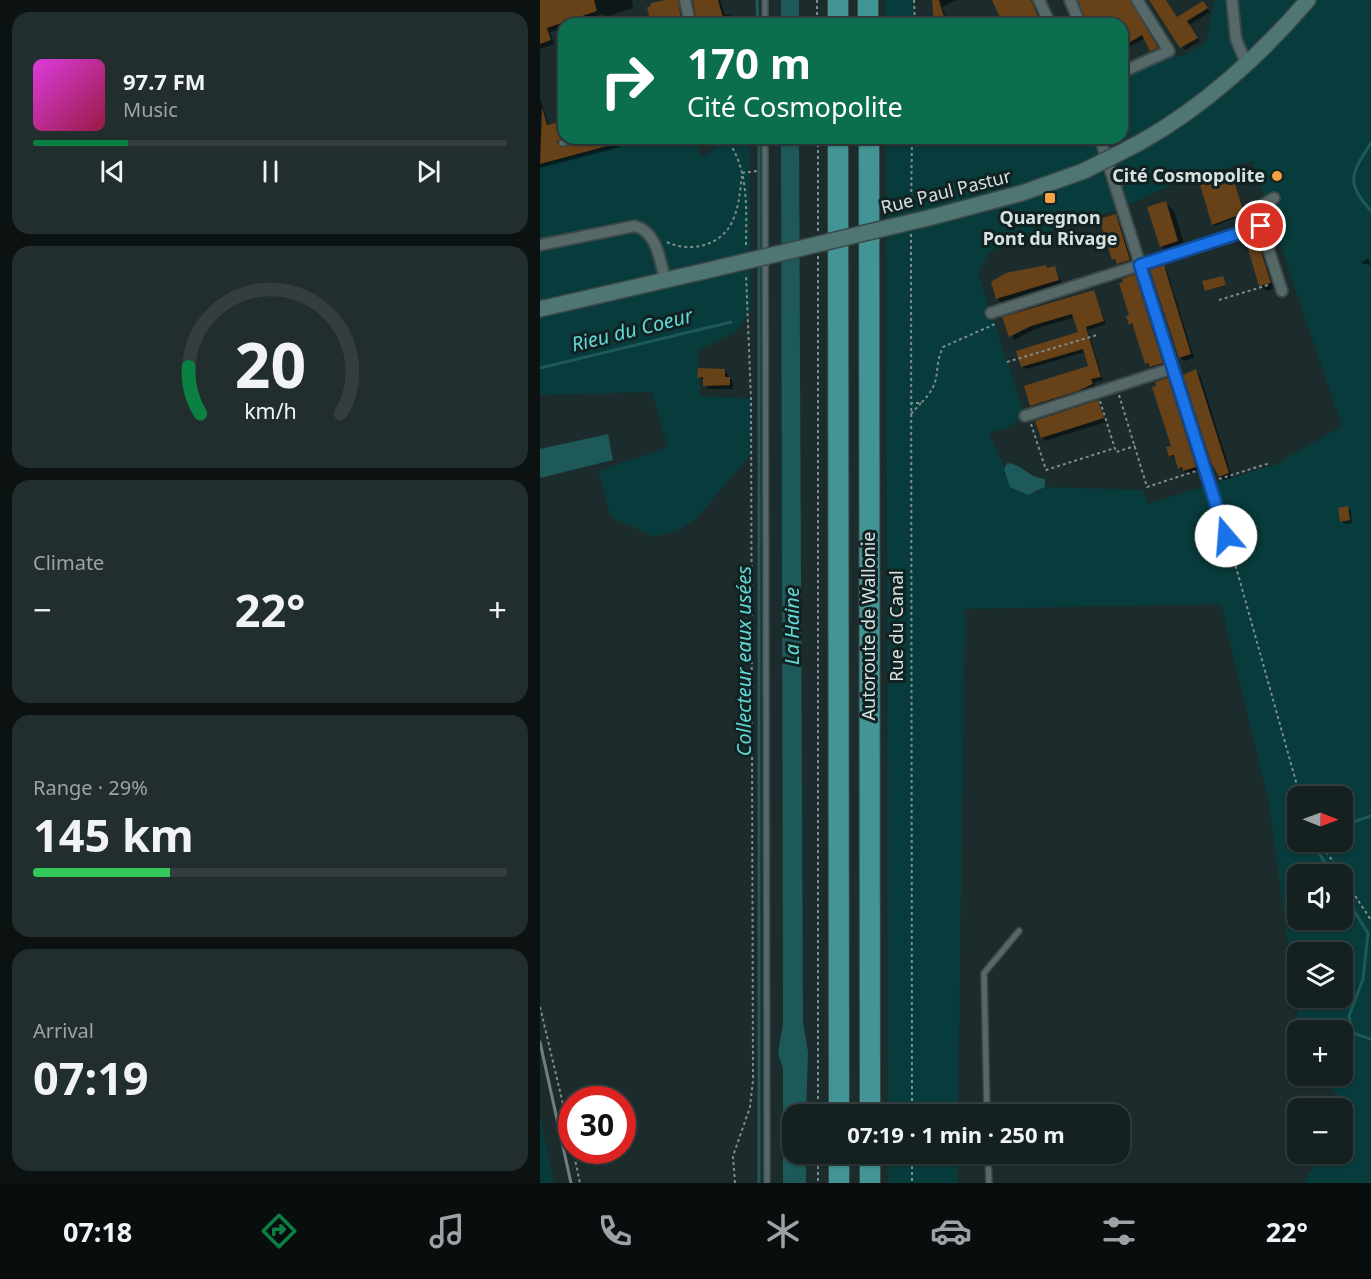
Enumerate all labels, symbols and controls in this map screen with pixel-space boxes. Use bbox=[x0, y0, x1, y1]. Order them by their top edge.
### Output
text: 170 m bbox=[687, 34, 811, 91]
icon: right bbox=[588, 42, 666, 120]
text: 97.7 FM bbox=[123, 66, 205, 96]
text: Cité Cosmopolite bbox=[687, 88, 903, 125]
text: Music bbox=[123, 96, 178, 123]
icon: previous bbox=[96, 155, 129, 188]
icon: pause bbox=[254, 155, 287, 188]
icon: next bbox=[412, 155, 445, 188]
street label: Rue Paul Pastur bbox=[878, 163, 1014, 219]
place label: Cité Cosmopolite bbox=[1112, 163, 1265, 187]
marker: Cité Cosmopolite bbox=[1270, 169, 1284, 183]
marker: Quaregnon Pont du Rivage bbox=[1043, 191, 1057, 205]
pin bbox=[1235, 200, 1286, 251]
place label: Quaregnon Pont du Rivage bbox=[983, 205, 1117, 250]
icon: arrive bbox=[1244, 209, 1277, 242]
water label: Rieu du Coeur bbox=[568, 301, 696, 358]
text: 20 bbox=[234, 321, 306, 406]
text: km/h bbox=[244, 397, 296, 426]
position arrow bbox=[1194, 504, 1258, 568]
street label: Autoroute de Wallonie bbox=[856, 532, 880, 720]
text: Climate bbox=[33, 549, 104, 576]
water label: Collecteur eaux usées bbox=[730, 565, 757, 756]
street label: Rue du Canal bbox=[884, 570, 908, 682]
text: 22° bbox=[235, 579, 305, 640]
text: − bbox=[33, 587, 52, 632]
text: + bbox=[488, 587, 507, 632]
water label: La Haine bbox=[778, 587, 805, 665]
text: Range · 29% bbox=[33, 774, 148, 801]
north arrow bbox=[1287, 786, 1353, 852]
map controls bbox=[1287, 786, 1353, 1164]
text: 145 km bbox=[33, 804, 194, 865]
button: sound bbox=[1287, 864, 1353, 930]
button: layers bbox=[1287, 942, 1353, 1008]
text: Arrival bbox=[33, 1017, 94, 1044]
button: + bbox=[1287, 1020, 1353, 1086]
text: 07:19 bbox=[33, 1047, 149, 1108]
speed limit sign: 30 bbox=[558, 1086, 636, 1164]
button: − bbox=[1287, 1098, 1353, 1164]
text: 07:19 · 1 min · 250 m bbox=[847, 1119, 1065, 1149]
icon: directions bbox=[258, 1210, 300, 1252]
icon: music bbox=[426, 1210, 468, 1252]
icon: phone bbox=[594, 1210, 636, 1252]
icon: climate bbox=[762, 1210, 804, 1252]
icon: car bbox=[930, 1210, 972, 1252]
icon: filters bbox=[1098, 1210, 1140, 1252]
text: 07:18 bbox=[63, 1213, 132, 1250]
text: 22° bbox=[1266, 1213, 1308, 1250]

